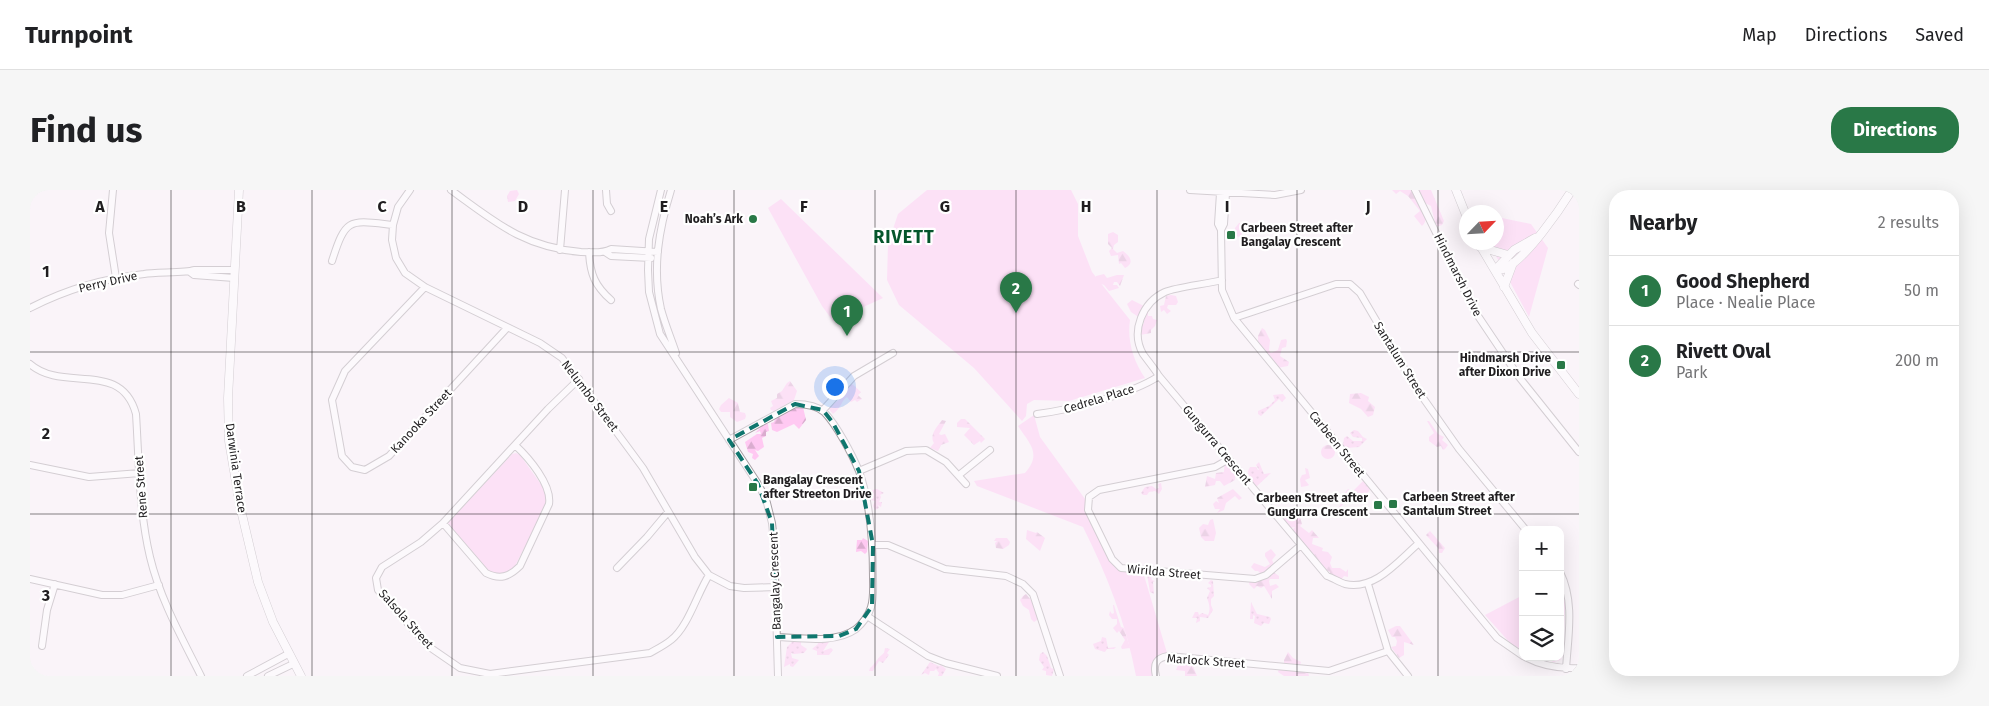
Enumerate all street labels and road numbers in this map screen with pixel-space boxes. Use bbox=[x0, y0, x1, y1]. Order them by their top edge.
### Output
street label: Hindmarsh Drive bbox=[1431, 231, 1485, 319]
street label: Perry Drive bbox=[77, 268, 139, 296]
street label: Santalum Street bbox=[1371, 319, 1429, 401]
street label: Nelumbo Street bbox=[559, 358, 622, 435]
street label: Cedrela Place bbox=[1062, 382, 1136, 416]
street label: Kanooka Street bbox=[388, 385, 455, 456]
street label: Gungurra Crescent bbox=[1180, 402, 1255, 488]
street label: Carbeen Street bbox=[1306, 408, 1368, 480]
street label: Darwinia Terrace bbox=[223, 422, 249, 514]
street label: Rene Street bbox=[132, 454, 150, 519]
street label: Bangalay Crescent bbox=[766, 531, 784, 630]
street label: Wirilda Street bbox=[1126, 562, 1202, 582]
street label: Salsola Street bbox=[376, 587, 437, 652]
street label: Marlock Street bbox=[1166, 651, 1246, 671]

